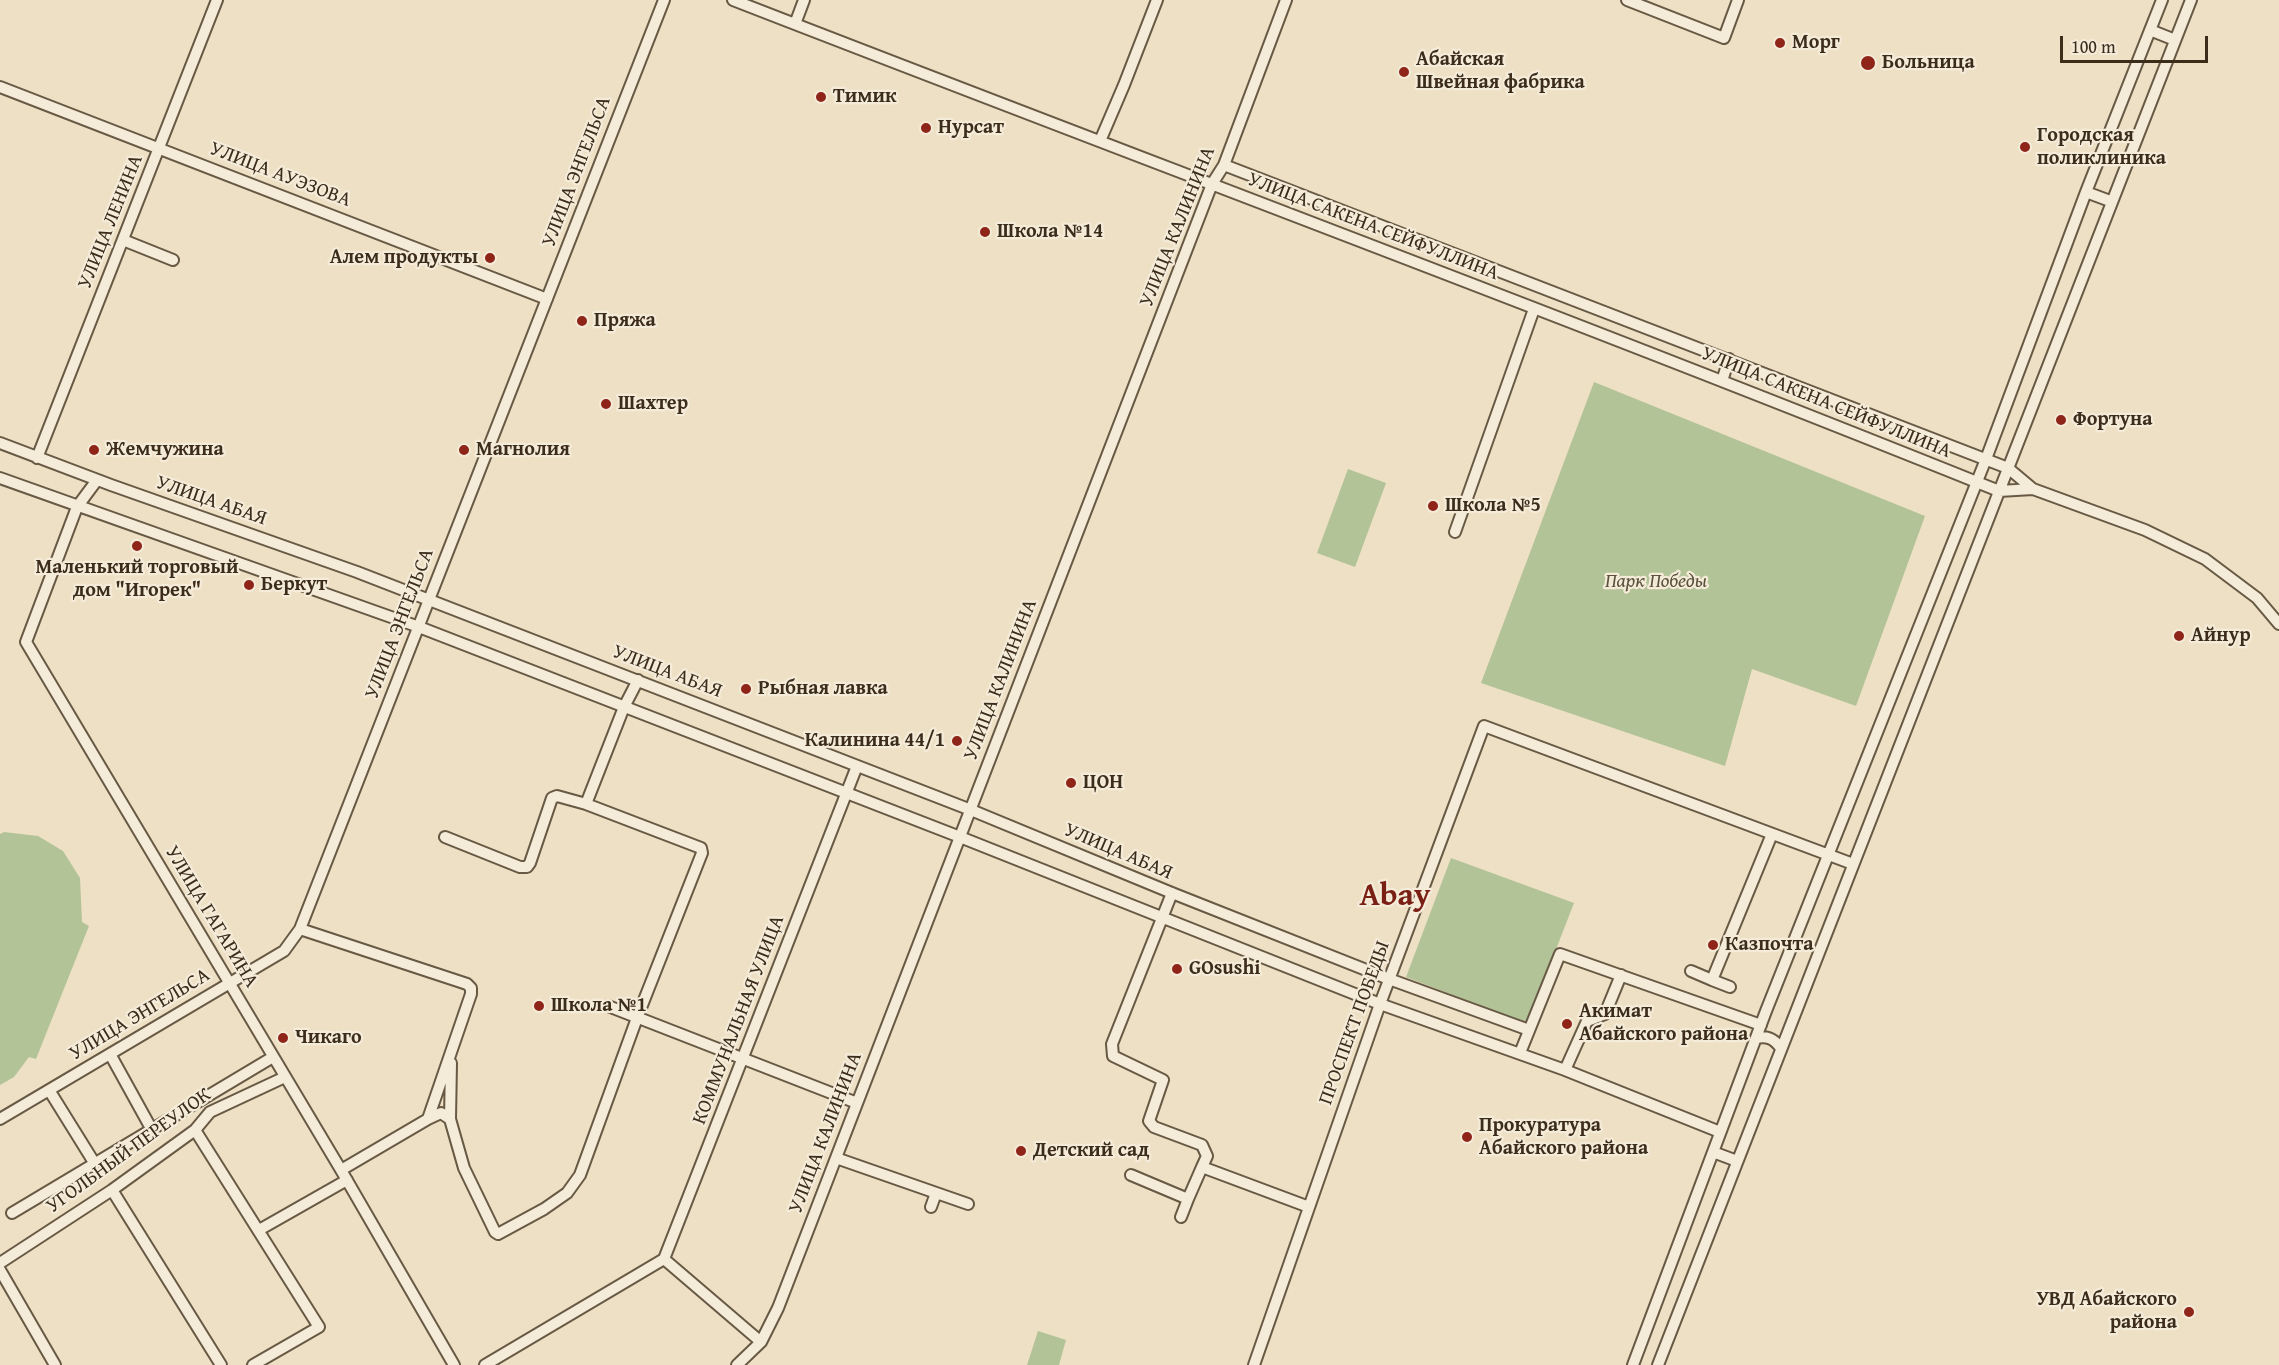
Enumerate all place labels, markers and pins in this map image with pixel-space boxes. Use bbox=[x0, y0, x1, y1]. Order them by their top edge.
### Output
place label: Морг bbox=[1792, 31, 1840, 55]
marker: Морг bbox=[1773, 36, 1787, 50]
place label: Абайская Швейная фабрика bbox=[1416, 48, 1585, 95]
place label: Больница bbox=[1882, 51, 1975, 75]
marker: Больница bbox=[1859, 54, 1877, 72]
marker: Абайская Швейная фабрика bbox=[1397, 65, 1411, 79]
place label: Тимик bbox=[833, 85, 896, 109]
marker: Тимик bbox=[814, 90, 828, 104]
place label: Нурсат bbox=[938, 116, 1004, 140]
marker: Нурсат bbox=[919, 121, 933, 135]
place label: Городская поликлиника bbox=[2037, 124, 2166, 171]
marker: Городская поликлиника bbox=[2018, 140, 2032, 154]
place label: Школа №14 bbox=[997, 220, 1103, 244]
marker: Школа №14 bbox=[978, 225, 992, 239]
place label: Алем продукты bbox=[330, 246, 478, 270]
marker: Алем продукты bbox=[483, 251, 497, 265]
place label: Пряжа bbox=[594, 309, 656, 333]
marker: Пряжа bbox=[575, 314, 589, 328]
place label: Шахтер bbox=[618, 392, 688, 416]
marker: Шахтер bbox=[599, 397, 613, 411]
place label: Фортуна bbox=[2073, 408, 2152, 432]
marker: Фортуна bbox=[2054, 413, 2068, 427]
place label: Жемчужина bbox=[106, 438, 224, 462]
place label: Магнолия bbox=[476, 438, 570, 462]
marker: Жемчужина bbox=[87, 443, 101, 457]
marker: Магнолия bbox=[457, 443, 471, 457]
place label: Школа №5 bbox=[1445, 494, 1541, 518]
marker: Школа №5 bbox=[1426, 499, 1440, 513]
marker: Маленький торговый дом "Игорек" bbox=[130, 539, 144, 553]
place label: Маленький торговый дом "Игорек" bbox=[36, 556, 238, 603]
place label: Беркут bbox=[261, 573, 327, 597]
marker: Беркут bbox=[242, 578, 256, 592]
place label: Айнур bbox=[2191, 624, 2251, 648]
marker: Айнур bbox=[2172, 629, 2186, 643]
place label: Рыбная лавка bbox=[758, 677, 888, 701]
marker: Рыбная лавка bbox=[739, 682, 753, 696]
place label: Калинина 44/1 bbox=[805, 729, 945, 753]
marker: Калинина 44/1 bbox=[950, 734, 964, 748]
place label: ЦОН bbox=[1083, 771, 1123, 795]
marker: ЦОН bbox=[1064, 776, 1078, 790]
place label: Казпочта bbox=[1725, 933, 1813, 957]
marker: Казпочта bbox=[1706, 938, 1720, 952]
place label: GOsushi bbox=[1189, 957, 1260, 981]
marker: GOsushi bbox=[1170, 962, 1184, 976]
place label: Школа №1 bbox=[551, 994, 647, 1018]
marker: Школа №1 bbox=[532, 999, 546, 1013]
place label: Акимат Абайского района bbox=[1579, 1000, 1748, 1047]
marker: Акимат Абайского района bbox=[1560, 1017, 1574, 1031]
place label: Чикаго bbox=[295, 1026, 362, 1050]
marker: Чикаго bbox=[276, 1031, 290, 1045]
place label: Прокуратура Абайского района bbox=[1479, 1114, 1648, 1161]
marker: Прокуратура Абайского района bbox=[1460, 1130, 1474, 1144]
place label: Детский сад bbox=[1033, 1139, 1149, 1163]
marker: Детский сад bbox=[1014, 1144, 1028, 1158]
place label: УВД Абайского района bbox=[2036, 1288, 2177, 1335]
marker: УВД Абайского района bbox=[2182, 1305, 2196, 1319]

